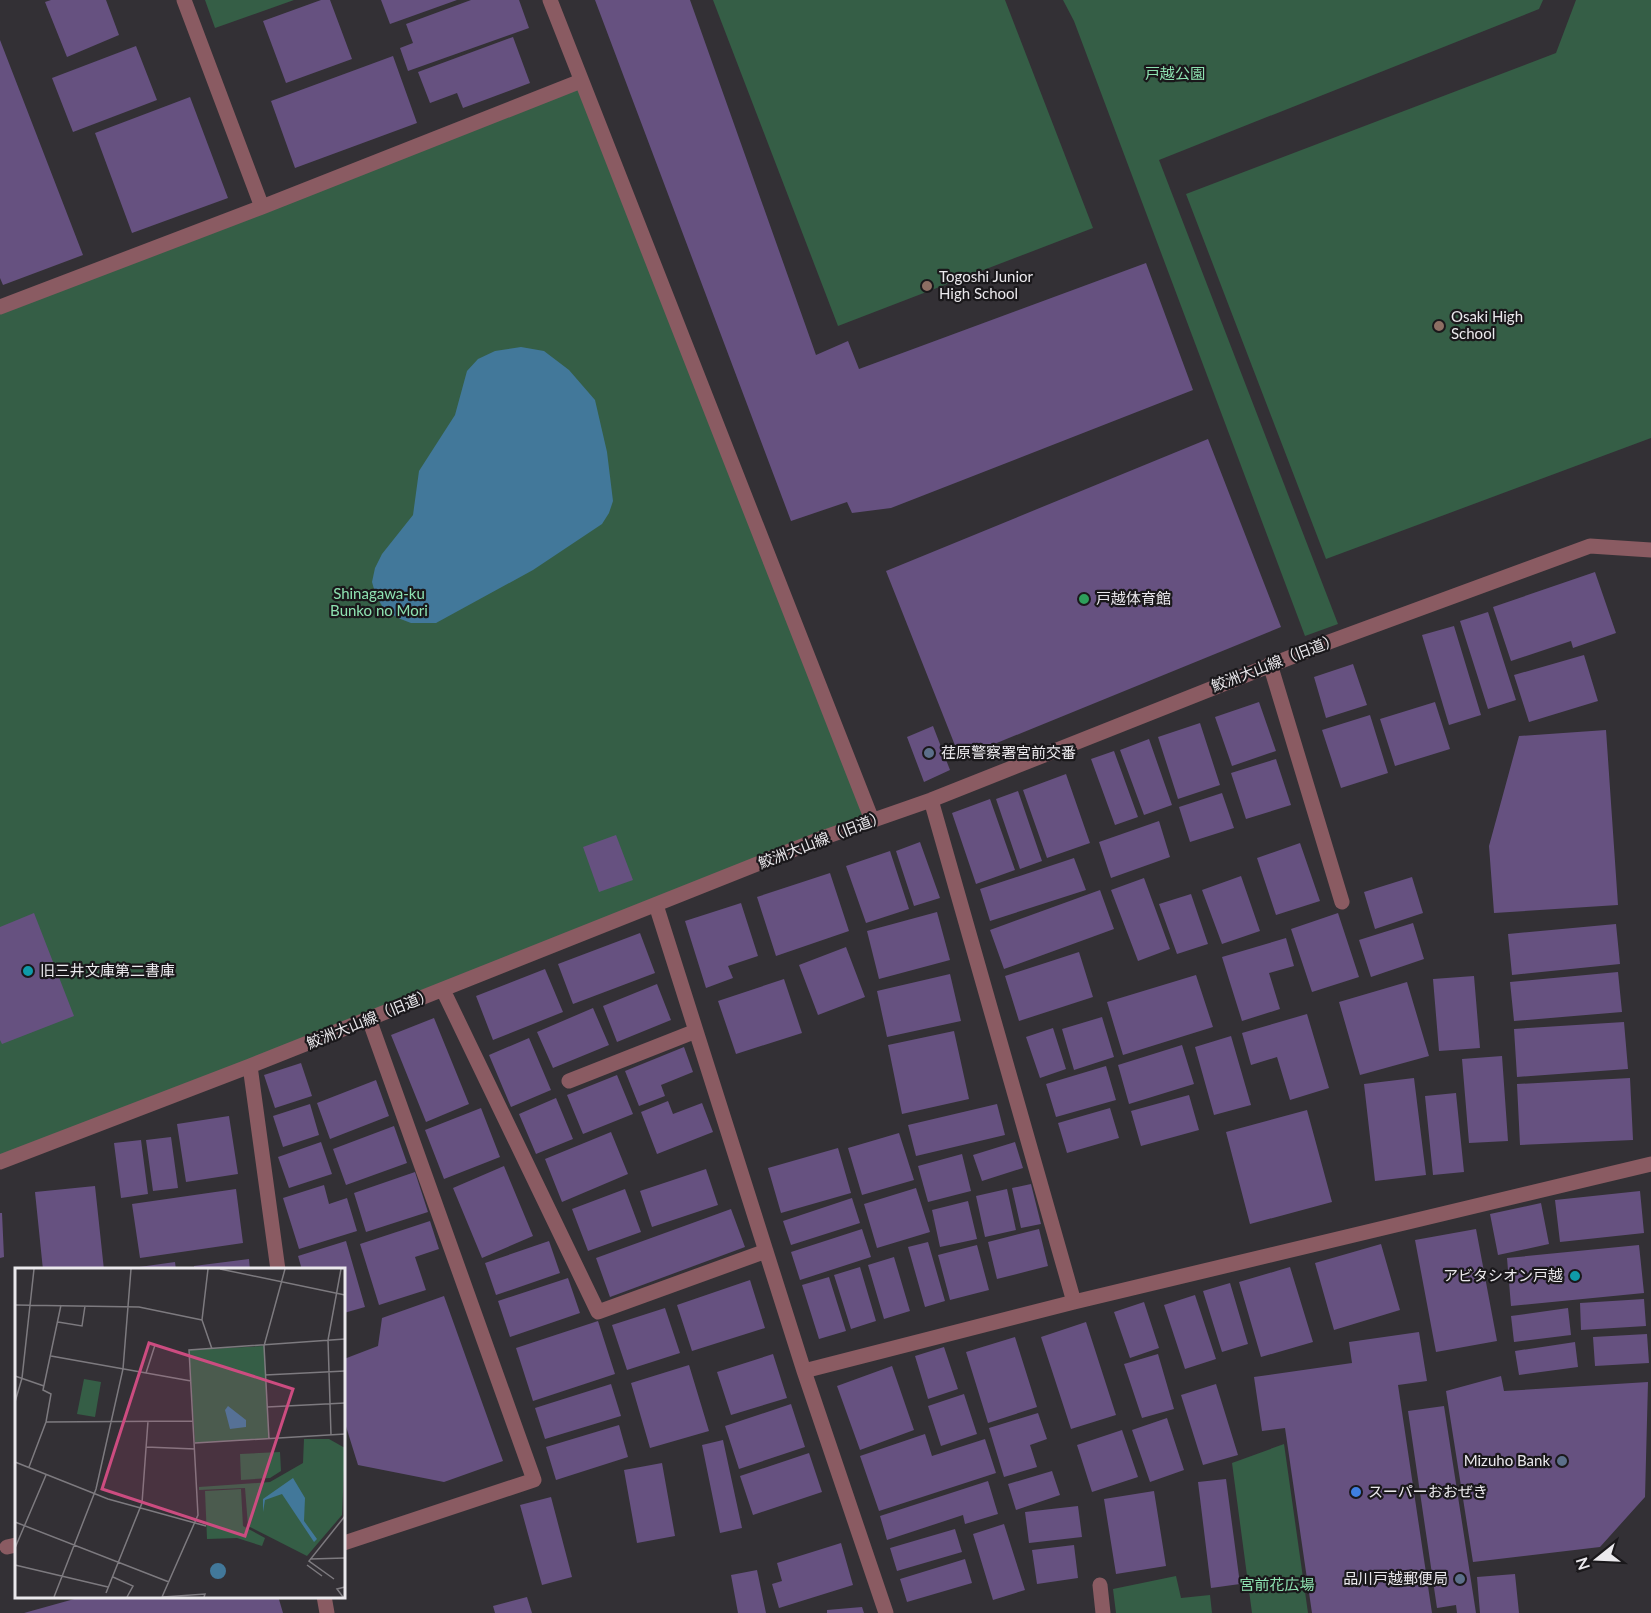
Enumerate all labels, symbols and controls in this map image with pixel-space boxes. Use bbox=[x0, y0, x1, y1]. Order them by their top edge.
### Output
park label: 戸越公園 bbox=[1145, 64, 1205, 82]
place label: Togoshi Junior High School bbox=[939, 267, 1034, 302]
marker: Togoshi Junior High School bbox=[920, 279, 934, 293]
place label: Osaki High School bbox=[1451, 307, 1523, 342]
marker: Osaki High School bbox=[1432, 319, 1446, 333]
park label: Shinagawa-ku Bunko no Mori bbox=[330, 584, 428, 619]
place label: 戸越体育館 bbox=[1096, 589, 1171, 607]
marker: 戸越体育館 bbox=[1077, 592, 1091, 606]
street label: 鮫洲大山線（旧道） bbox=[1208, 629, 1341, 695]
place label: 荏原警察署宮前交番 bbox=[941, 743, 1076, 761]
marker: 荏原警察署宮前交番 bbox=[922, 746, 936, 760]
street label: 鮫洲大山線（旧道） bbox=[755, 806, 888, 872]
place label: 旧三井文庫第二書庫 bbox=[40, 961, 175, 979]
marker: 旧三井文庫第二書庫 bbox=[21, 964, 35, 978]
street label: 鮫洲大山線（旧道） bbox=[304, 984, 436, 1052]
place label: アビタシオン戸越 bbox=[1443, 1266, 1563, 1284]
inset map bbox=[15, 1268, 345, 1598]
marker: アビタシオン戸越 bbox=[1568, 1269, 1582, 1283]
place label: Mizuho Bank bbox=[1464, 1451, 1550, 1469]
marker: Mizuho Bank bbox=[1555, 1454, 1569, 1468]
place label: スーパーおおぜき bbox=[1368, 1482, 1488, 1500]
marker: スーパーおおぜき bbox=[1349, 1485, 1363, 1499]
north arrow bbox=[1567, 1529, 1627, 1589]
text: N bbox=[1571, 1555, 1593, 1573]
place label: 品川戸越郵便局 bbox=[1343, 1569, 1448, 1587]
marker: 品川戸越郵便局 bbox=[1453, 1572, 1467, 1586]
park label: 宮前花広場 bbox=[1239, 1575, 1315, 1593]

